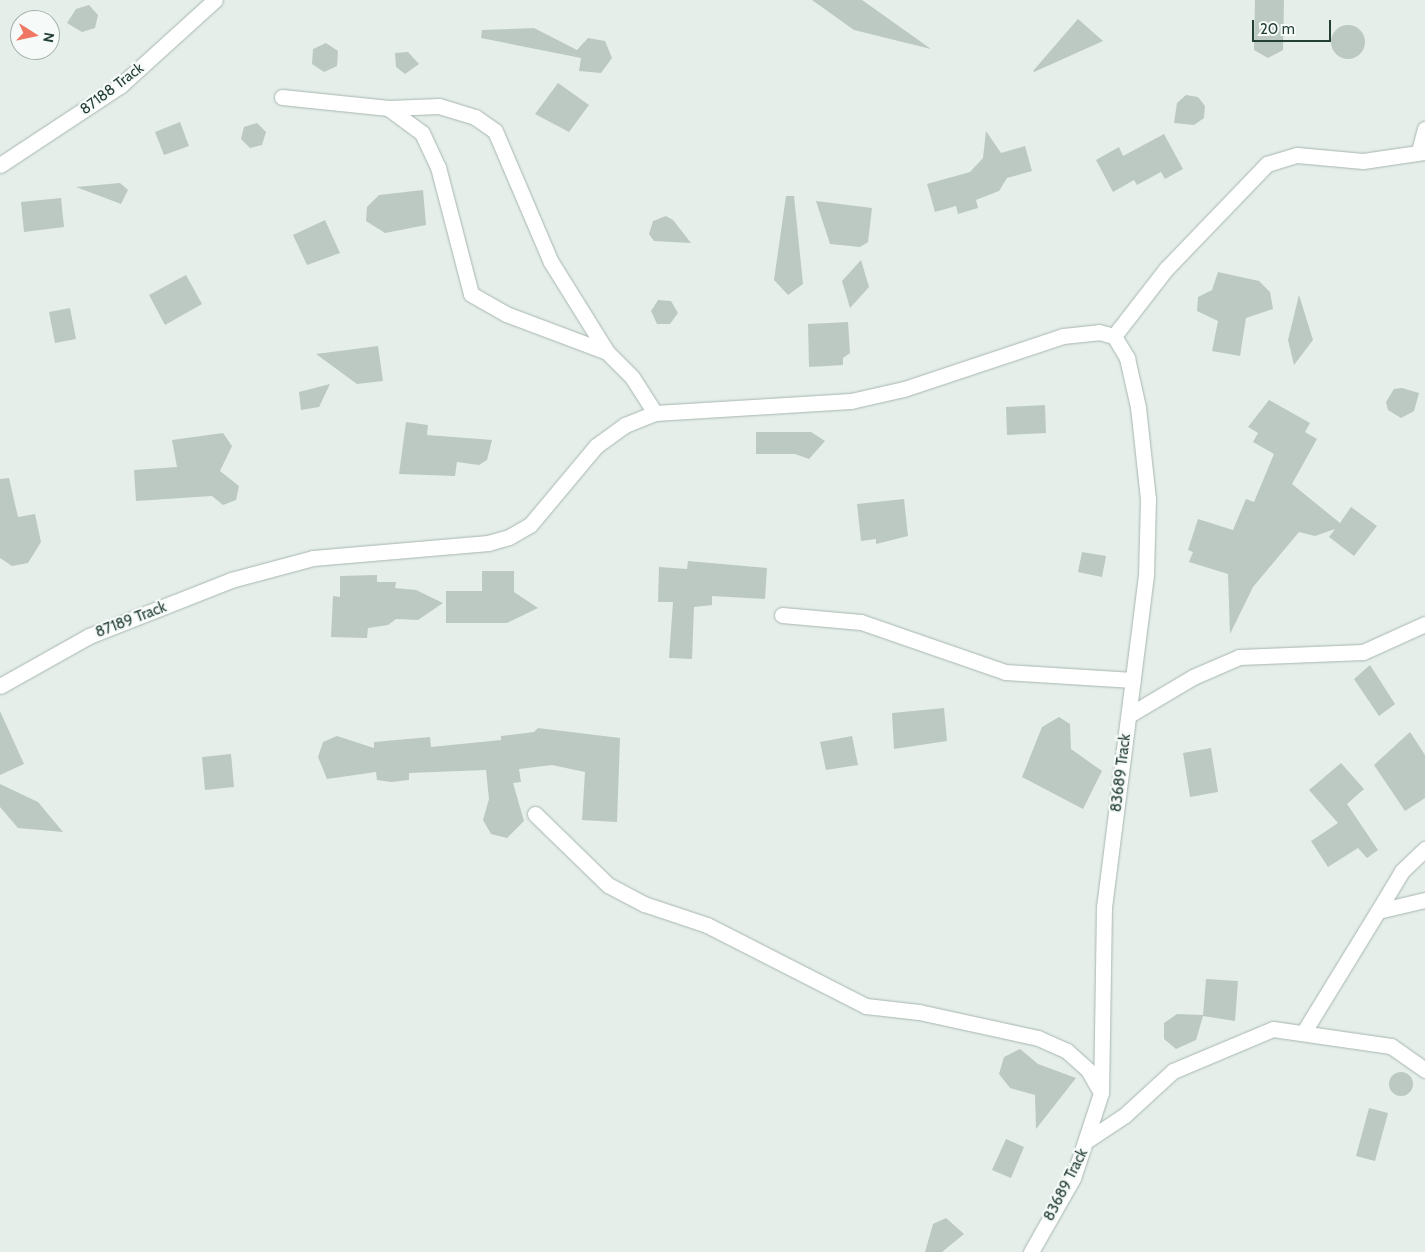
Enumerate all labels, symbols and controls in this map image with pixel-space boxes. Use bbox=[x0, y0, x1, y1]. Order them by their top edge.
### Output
north arrow bbox=[10, 10, 60, 60]
scale bar bbox=[1255, 10, 1334, 42]
text: 20 m bbox=[1260, 20, 1295, 38]
text: N bbox=[39, 31, 59, 44]
street label: 87188 Track bbox=[77, 59, 147, 119]
street label: 87189 Track bbox=[93, 598, 169, 642]
street label: 83689 Track bbox=[1107, 733, 1135, 813]
street label: 83689 Track bbox=[1040, 1146, 1092, 1224]

